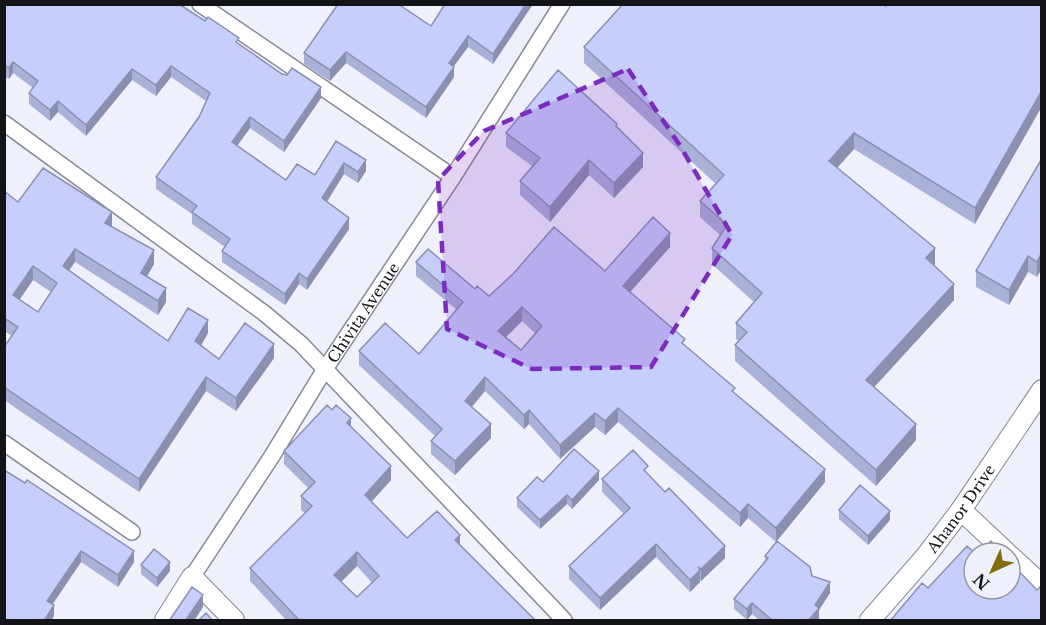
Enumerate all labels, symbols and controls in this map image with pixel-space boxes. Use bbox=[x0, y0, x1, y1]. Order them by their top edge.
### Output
street label: Chivita Avenue bbox=[323, 259, 403, 366]
street label: Ahanor Drive bbox=[922, 460, 999, 557]
north arrow bbox=[962, 541, 1022, 601]
text: N bbox=[969, 569, 994, 594]

